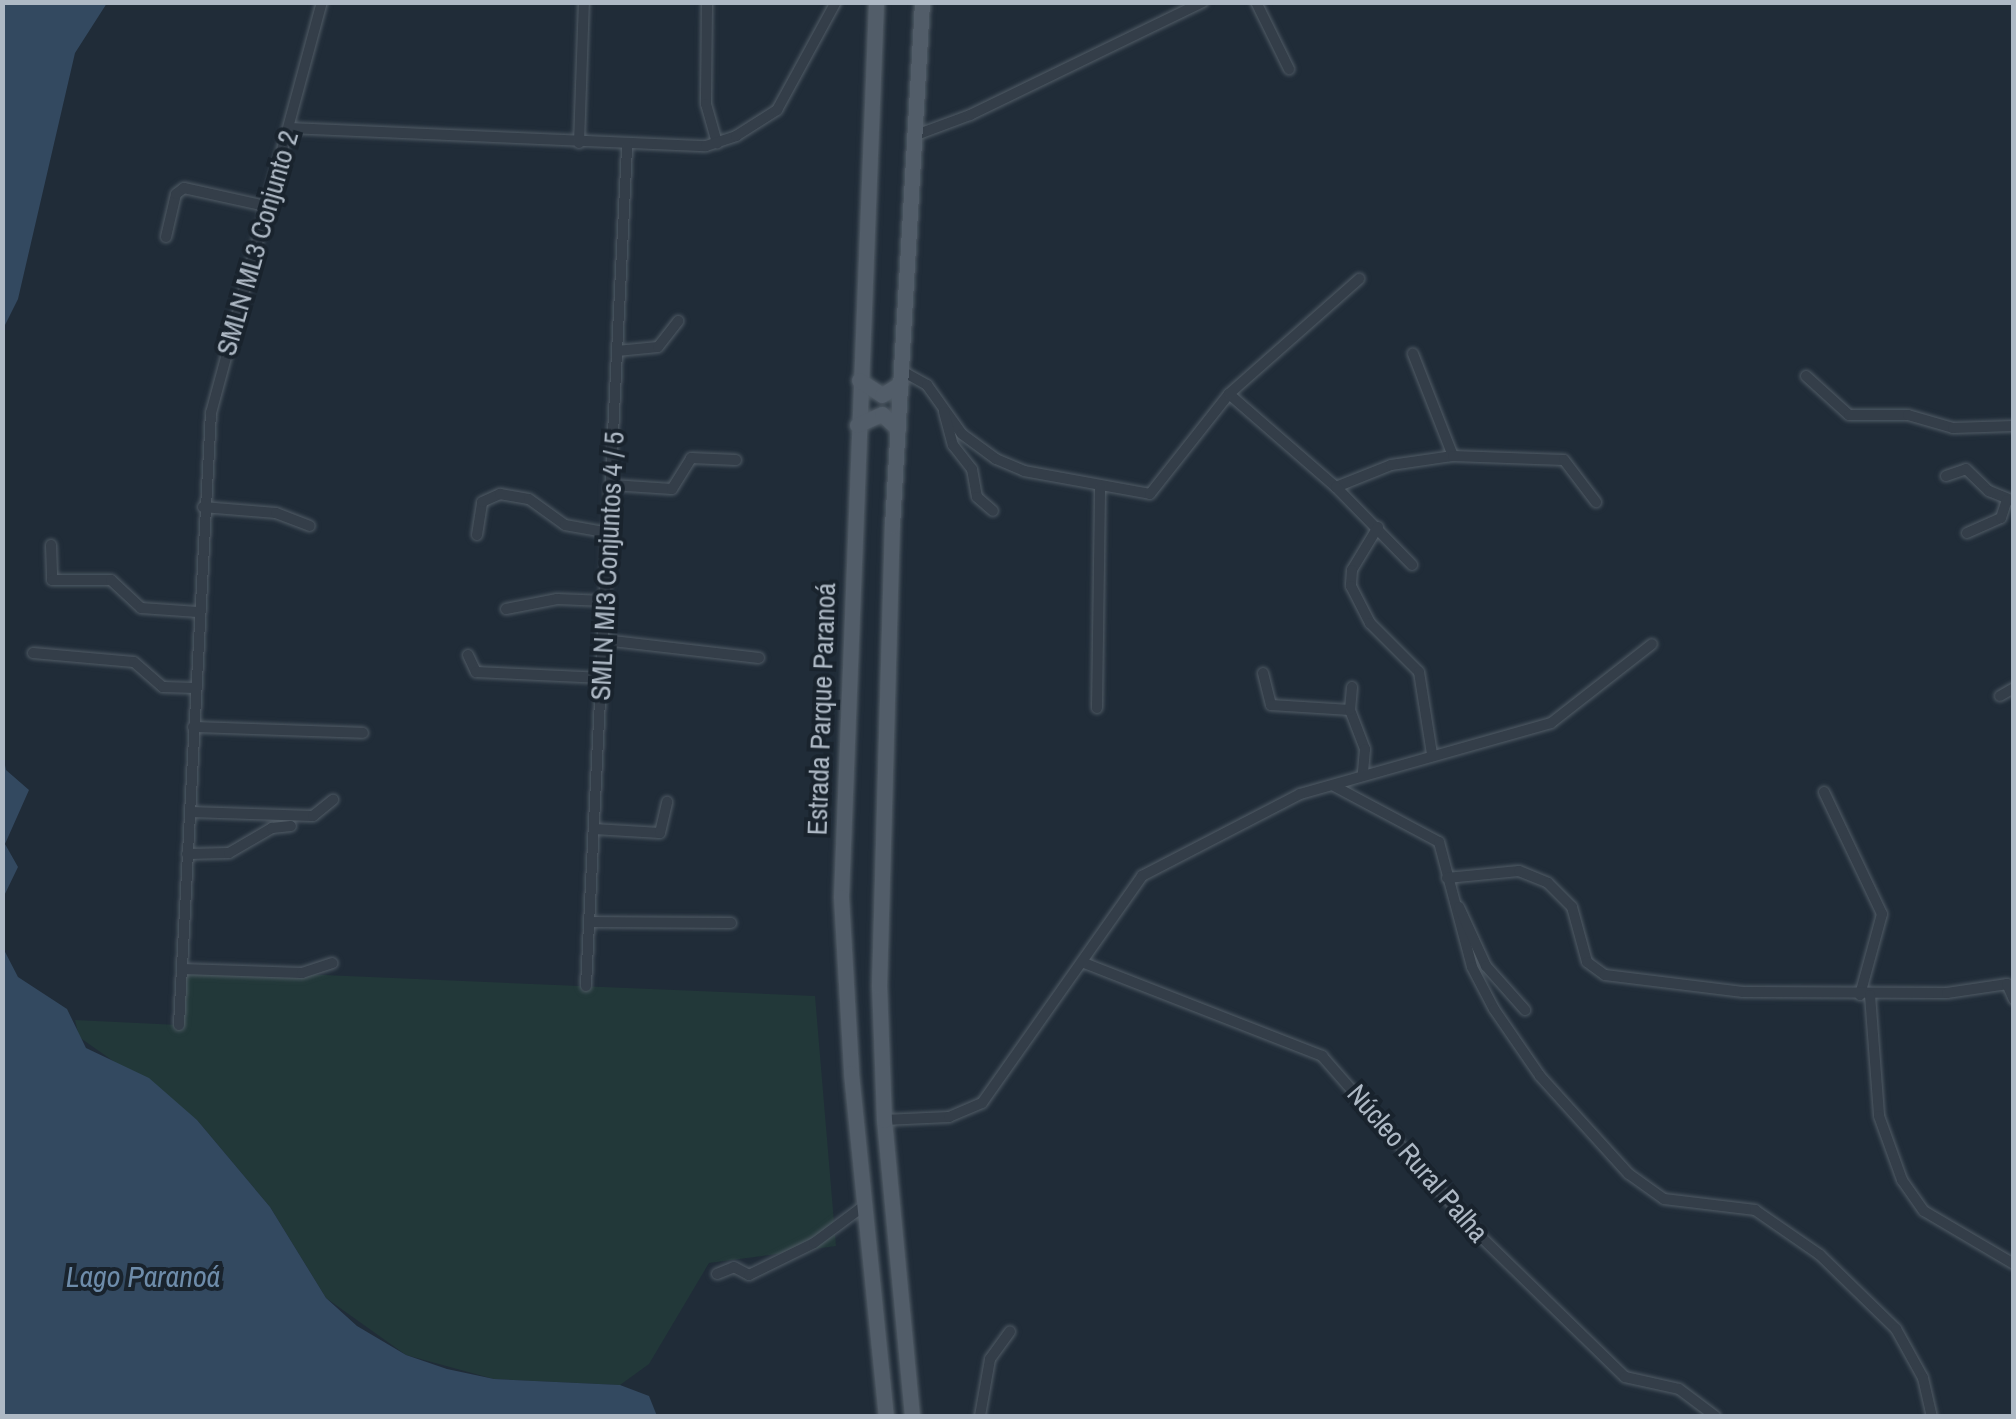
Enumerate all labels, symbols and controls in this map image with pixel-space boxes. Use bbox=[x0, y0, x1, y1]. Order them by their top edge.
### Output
street label: SMLN ML3 Conjunto 2 bbox=[209, 127, 305, 359]
street label: SMLN MI3 Conjuntos 4 / 5 bbox=[583, 431, 631, 701]
street label: Estrada Parque Paranoá bbox=[800, 582, 842, 836]
street label: Núcleo Rural Palha bbox=[1340, 1077, 1496, 1249]
water label: Lago Paranoá bbox=[66, 1258, 220, 1294]

